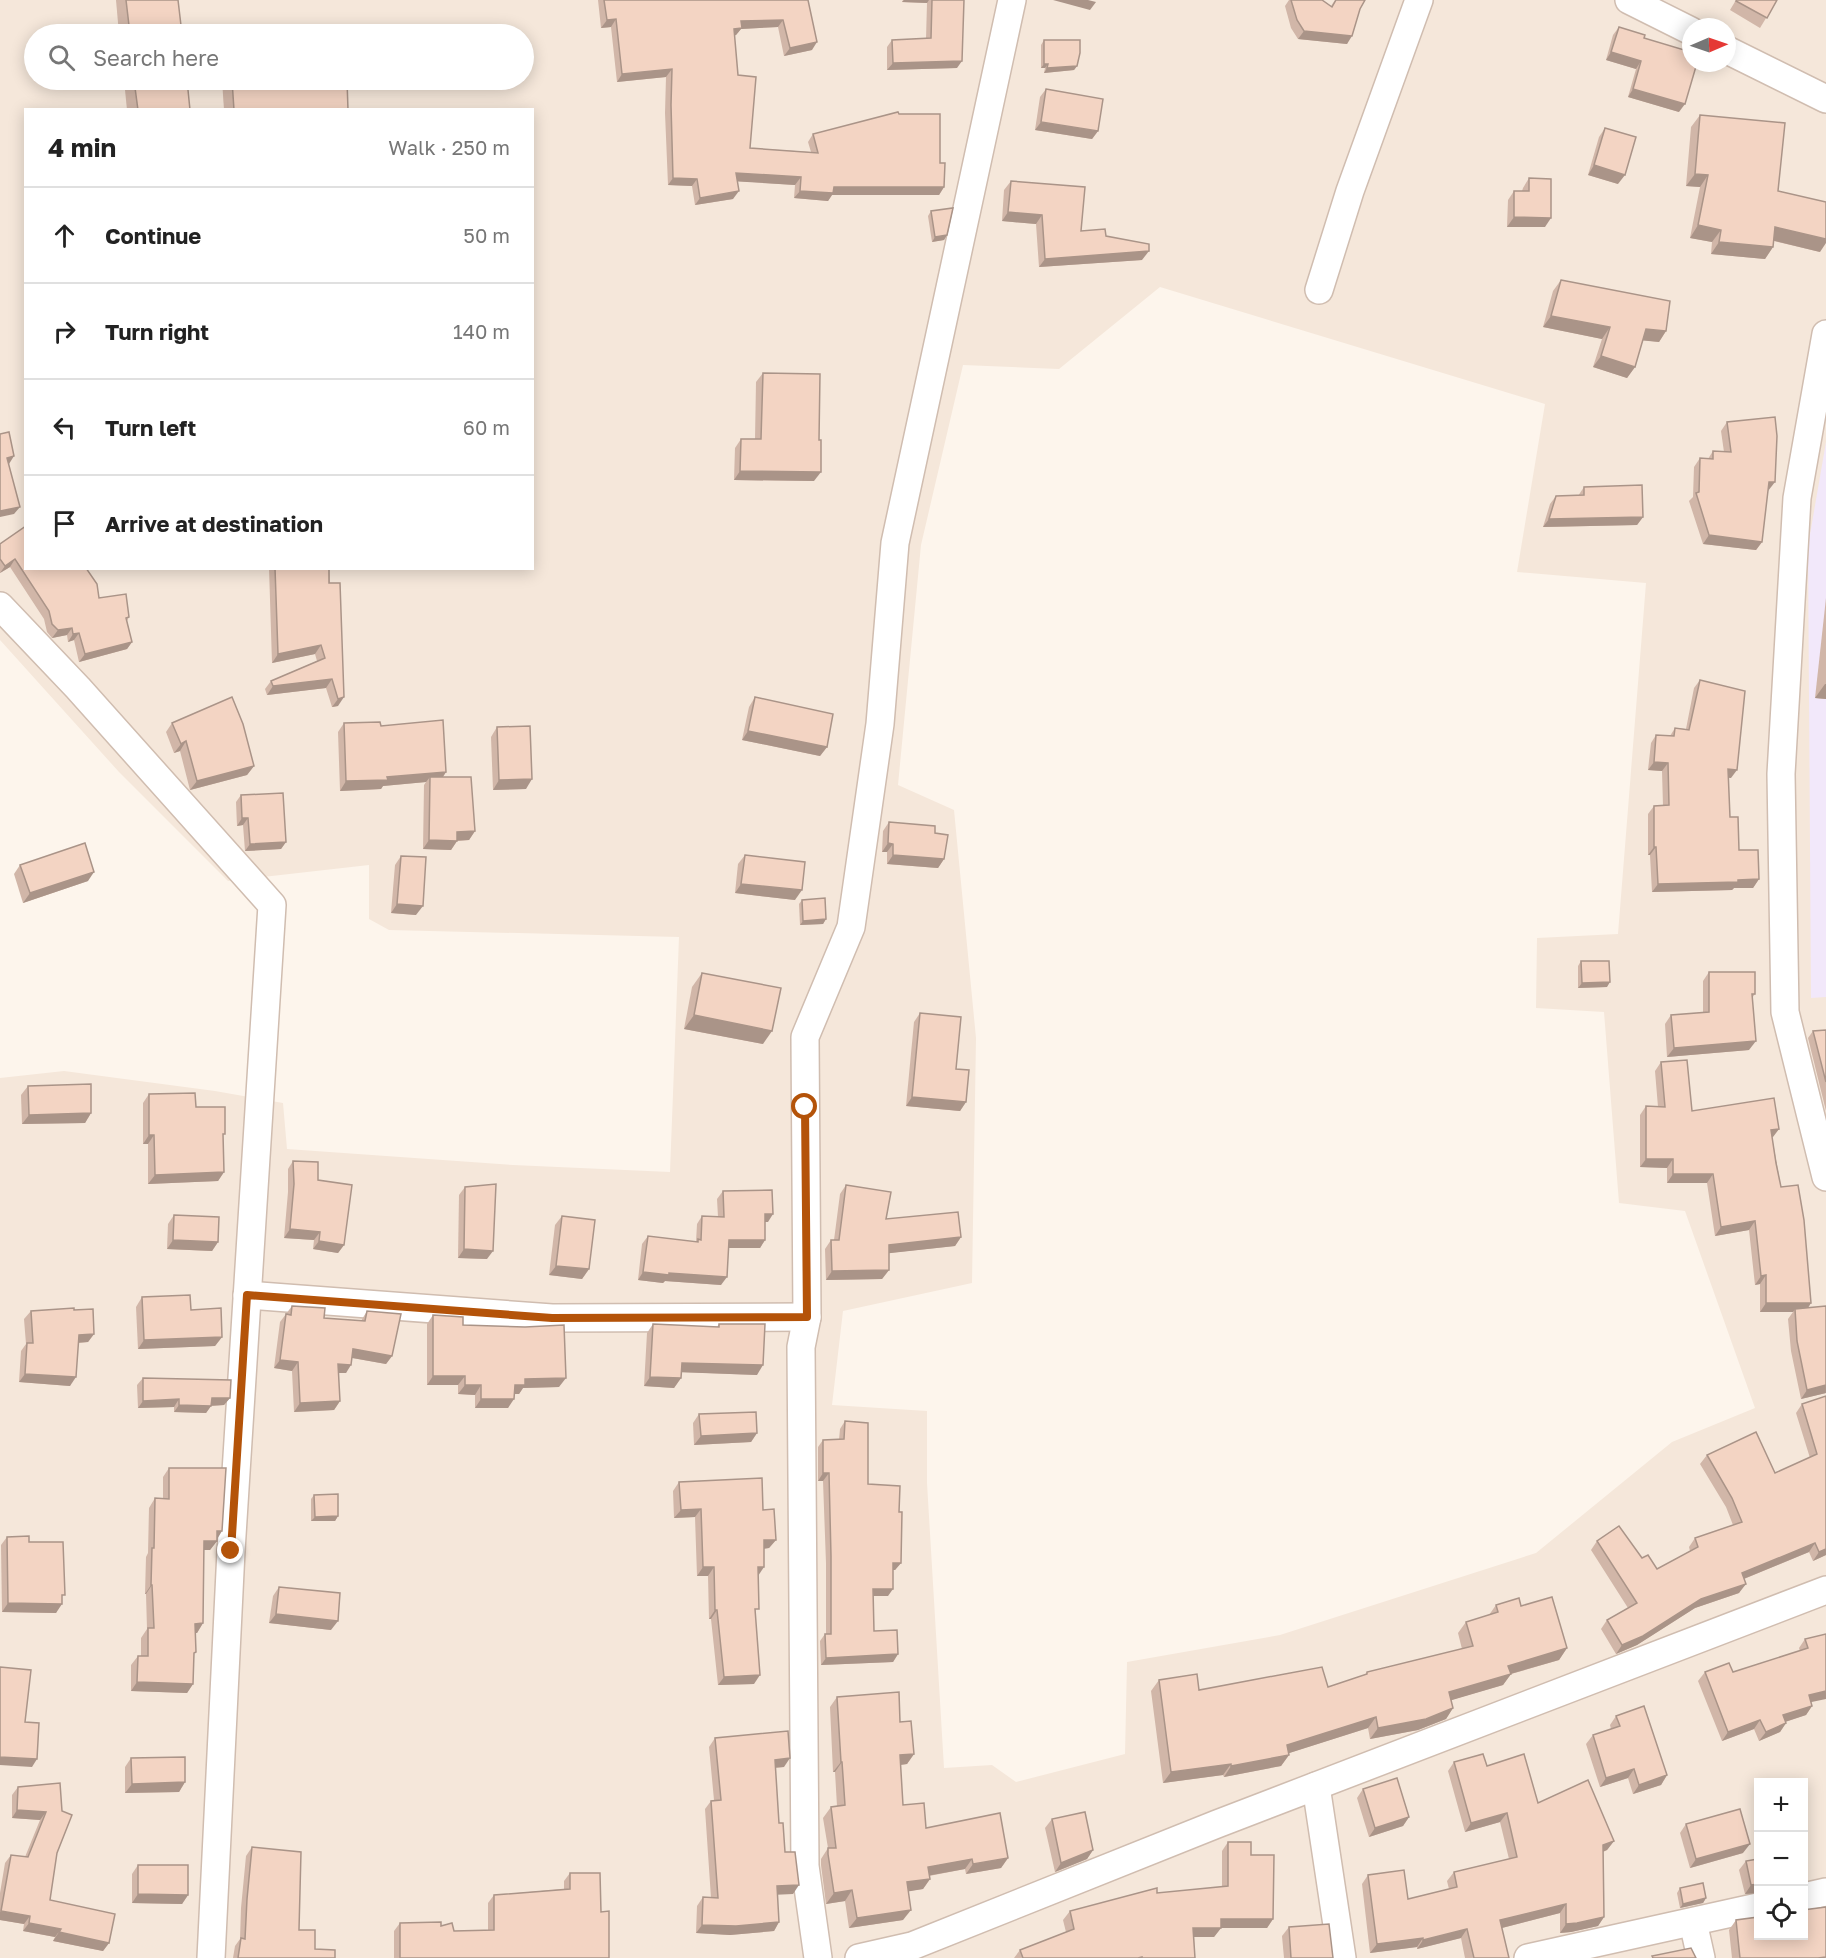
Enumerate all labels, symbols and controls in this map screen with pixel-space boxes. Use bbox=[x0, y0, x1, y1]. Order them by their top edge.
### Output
north arrow bbox=[1682, 18, 1736, 72]
search box bbox=[24, 24, 534, 90]
icon: search bbox=[45, 41, 78, 74]
text: Search here bbox=[93, 44, 219, 71]
text: 4 min bbox=[48, 132, 116, 163]
text: Walk · 250 m bbox=[388, 135, 510, 159]
icon: ahead bbox=[48, 219, 81, 252]
text: Continue bbox=[105, 222, 201, 249]
text: 50 m bbox=[463, 223, 510, 247]
icon: right bbox=[48, 315, 81, 348]
text: Turn right bbox=[105, 318, 209, 345]
text: 140 m bbox=[453, 319, 510, 343]
icon: left bbox=[48, 411, 81, 444]
text: Turn left bbox=[105, 414, 196, 441]
text: 60 m bbox=[463, 415, 510, 439]
icon: arrive bbox=[48, 507, 81, 540]
text: Arrive at destination bbox=[105, 510, 323, 537]
route start bbox=[791, 1093, 817, 1119]
route end bbox=[217, 1537, 243, 1563]
map controls bbox=[1754, 1778, 1808, 1940]
button: + bbox=[1754, 1778, 1808, 1832]
button: − bbox=[1754, 1832, 1808, 1886]
button: locate bbox=[1754, 1886, 1808, 1940]

